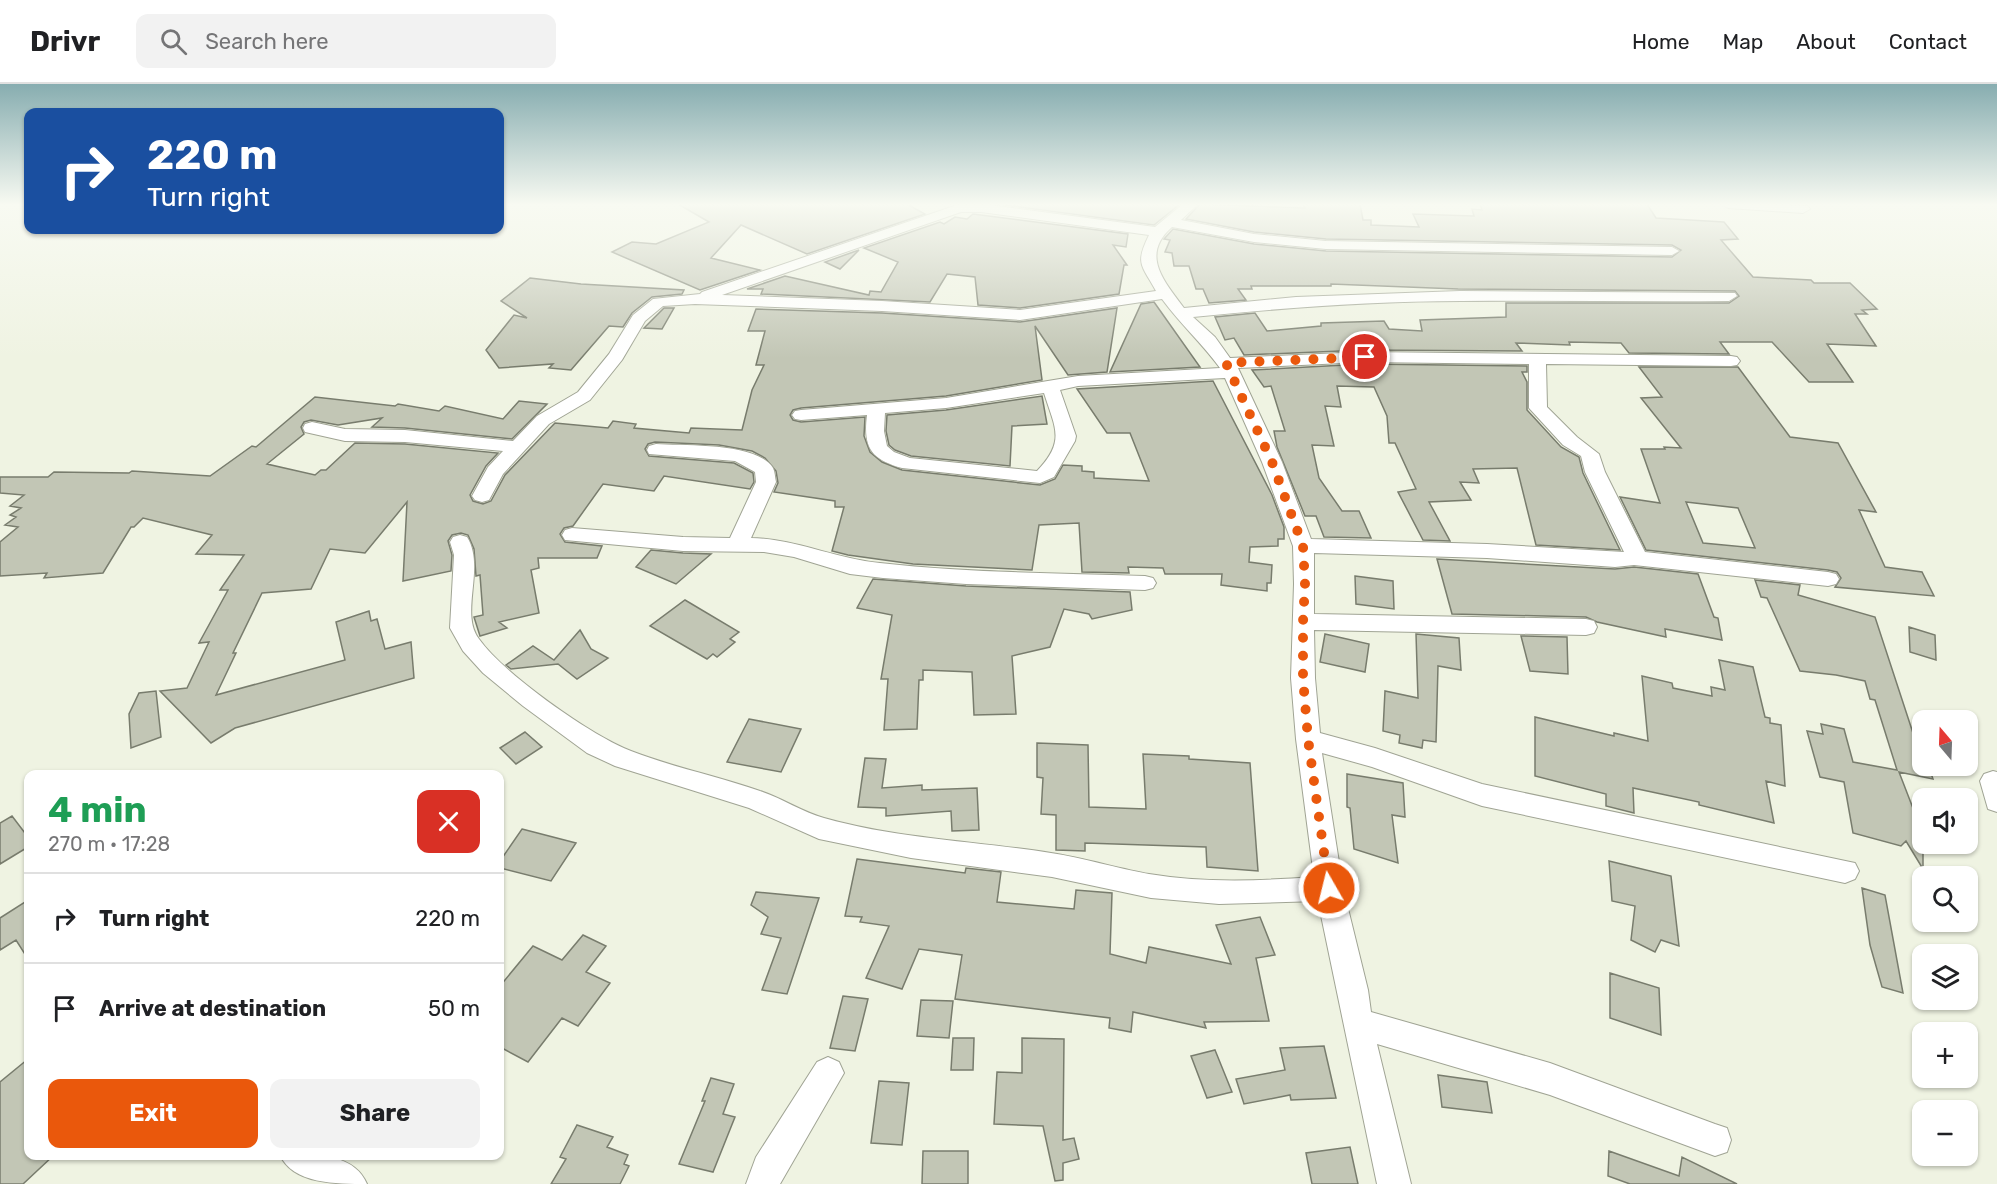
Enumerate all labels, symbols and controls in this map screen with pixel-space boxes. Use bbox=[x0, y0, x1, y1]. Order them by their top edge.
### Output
search box bbox=[136, 14, 556, 68]
text: Drivr bbox=[30, 25, 100, 58]
icon: search bbox=[157, 25, 190, 58]
text: Search here bbox=[205, 28, 329, 55]
text: Home bbox=[1632, 29, 1689, 54]
text: Map bbox=[1722, 29, 1763, 54]
text: About bbox=[1796, 29, 1856, 54]
text: Contact bbox=[1889, 29, 1967, 54]
text: 220 m bbox=[147, 130, 278, 180]
icon: right bbox=[48, 132, 126, 210]
text: Turn right bbox=[147, 181, 270, 213]
pin bbox=[1339, 331, 1390, 382]
icon: arrive bbox=[1348, 340, 1381, 373]
north arrow bbox=[1912, 710, 1978, 776]
map controls bbox=[1912, 710, 1978, 1166]
text: 4 min bbox=[48, 788, 147, 831]
button: sound bbox=[1912, 788, 1978, 854]
button: close bbox=[417, 790, 480, 853]
text: 270 m · 17:28 bbox=[48, 832, 170, 856]
position arrow bbox=[1297, 856, 1361, 920]
button: search bbox=[1912, 866, 1978, 932]
icon: right bbox=[48, 902, 81, 935]
text: Turn right bbox=[99, 905, 209, 932]
text: 220 m bbox=[415, 905, 480, 932]
button: layers bbox=[1912, 944, 1978, 1010]
icon: arrive bbox=[48, 992, 81, 1025]
text: Arrive at destination bbox=[99, 995, 326, 1022]
text: 50 m bbox=[428, 995, 480, 1022]
button: + bbox=[1912, 1022, 1978, 1088]
button: Exit bbox=[48, 1079, 258, 1148]
button: Share bbox=[270, 1079, 480, 1148]
button: − bbox=[1912, 1100, 1978, 1166]

